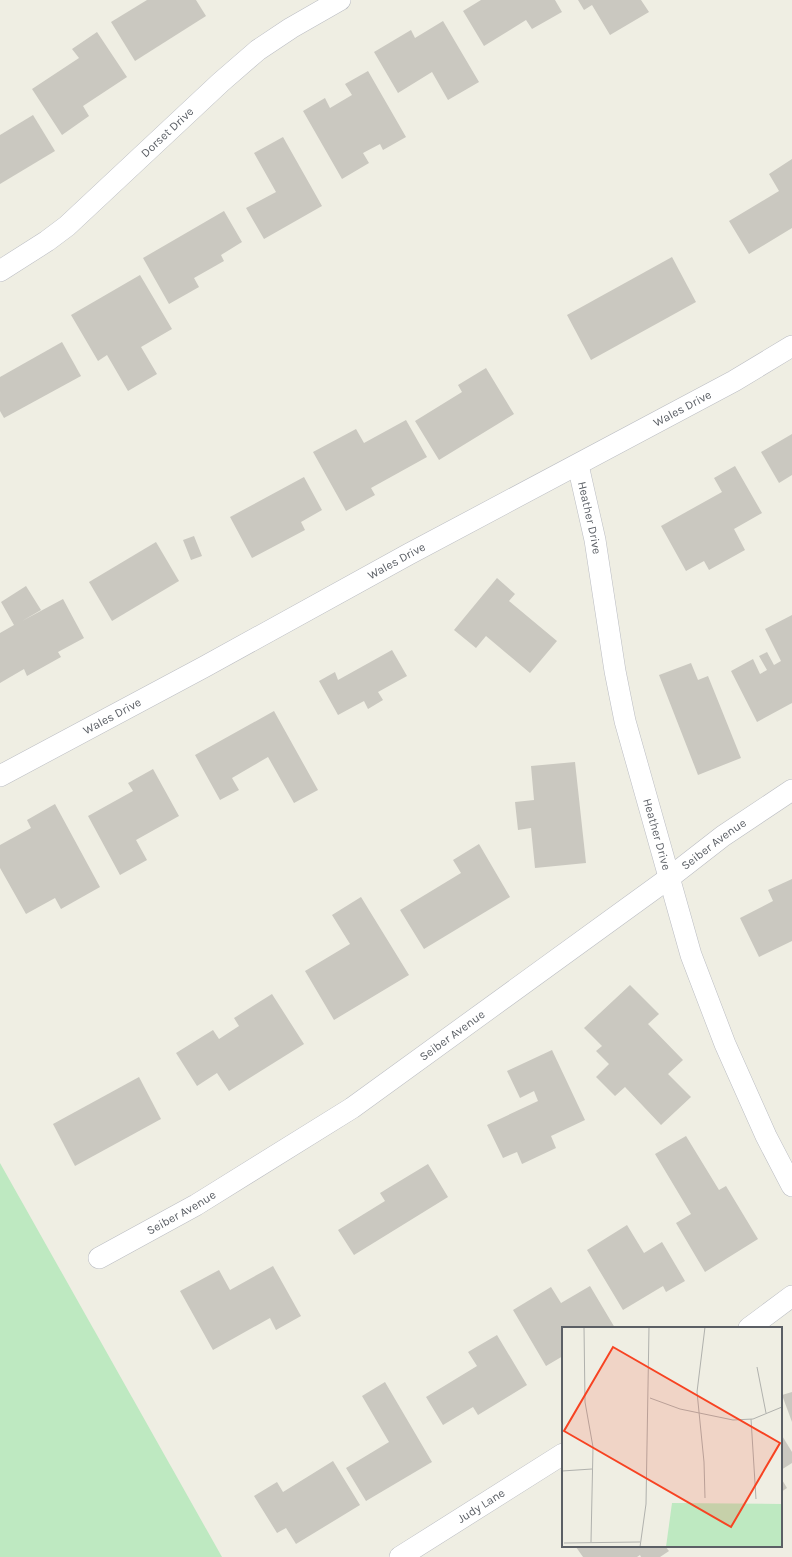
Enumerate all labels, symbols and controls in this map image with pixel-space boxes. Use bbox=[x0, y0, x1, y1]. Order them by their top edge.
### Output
street label: Dorset Drive bbox=[138, 104, 196, 160]
street label: Wales Drive bbox=[651, 387, 714, 430]
street label: Heather Drive bbox=[575, 480, 604, 555]
street label: Wales Drive bbox=[365, 540, 428, 582]
street label: Wales Drive bbox=[81, 695, 143, 737]
street label: Heather Drive bbox=[640, 797, 674, 872]
street label: Seiber Avenue bbox=[679, 816, 749, 873]
street label: Seiber Avenue bbox=[417, 1007, 487, 1064]
street label: Seiber Avenue bbox=[144, 1187, 218, 1238]
inset map bbox=[562, 1327, 782, 1547]
street label: Judy Lane bbox=[455, 1486, 507, 1526]

